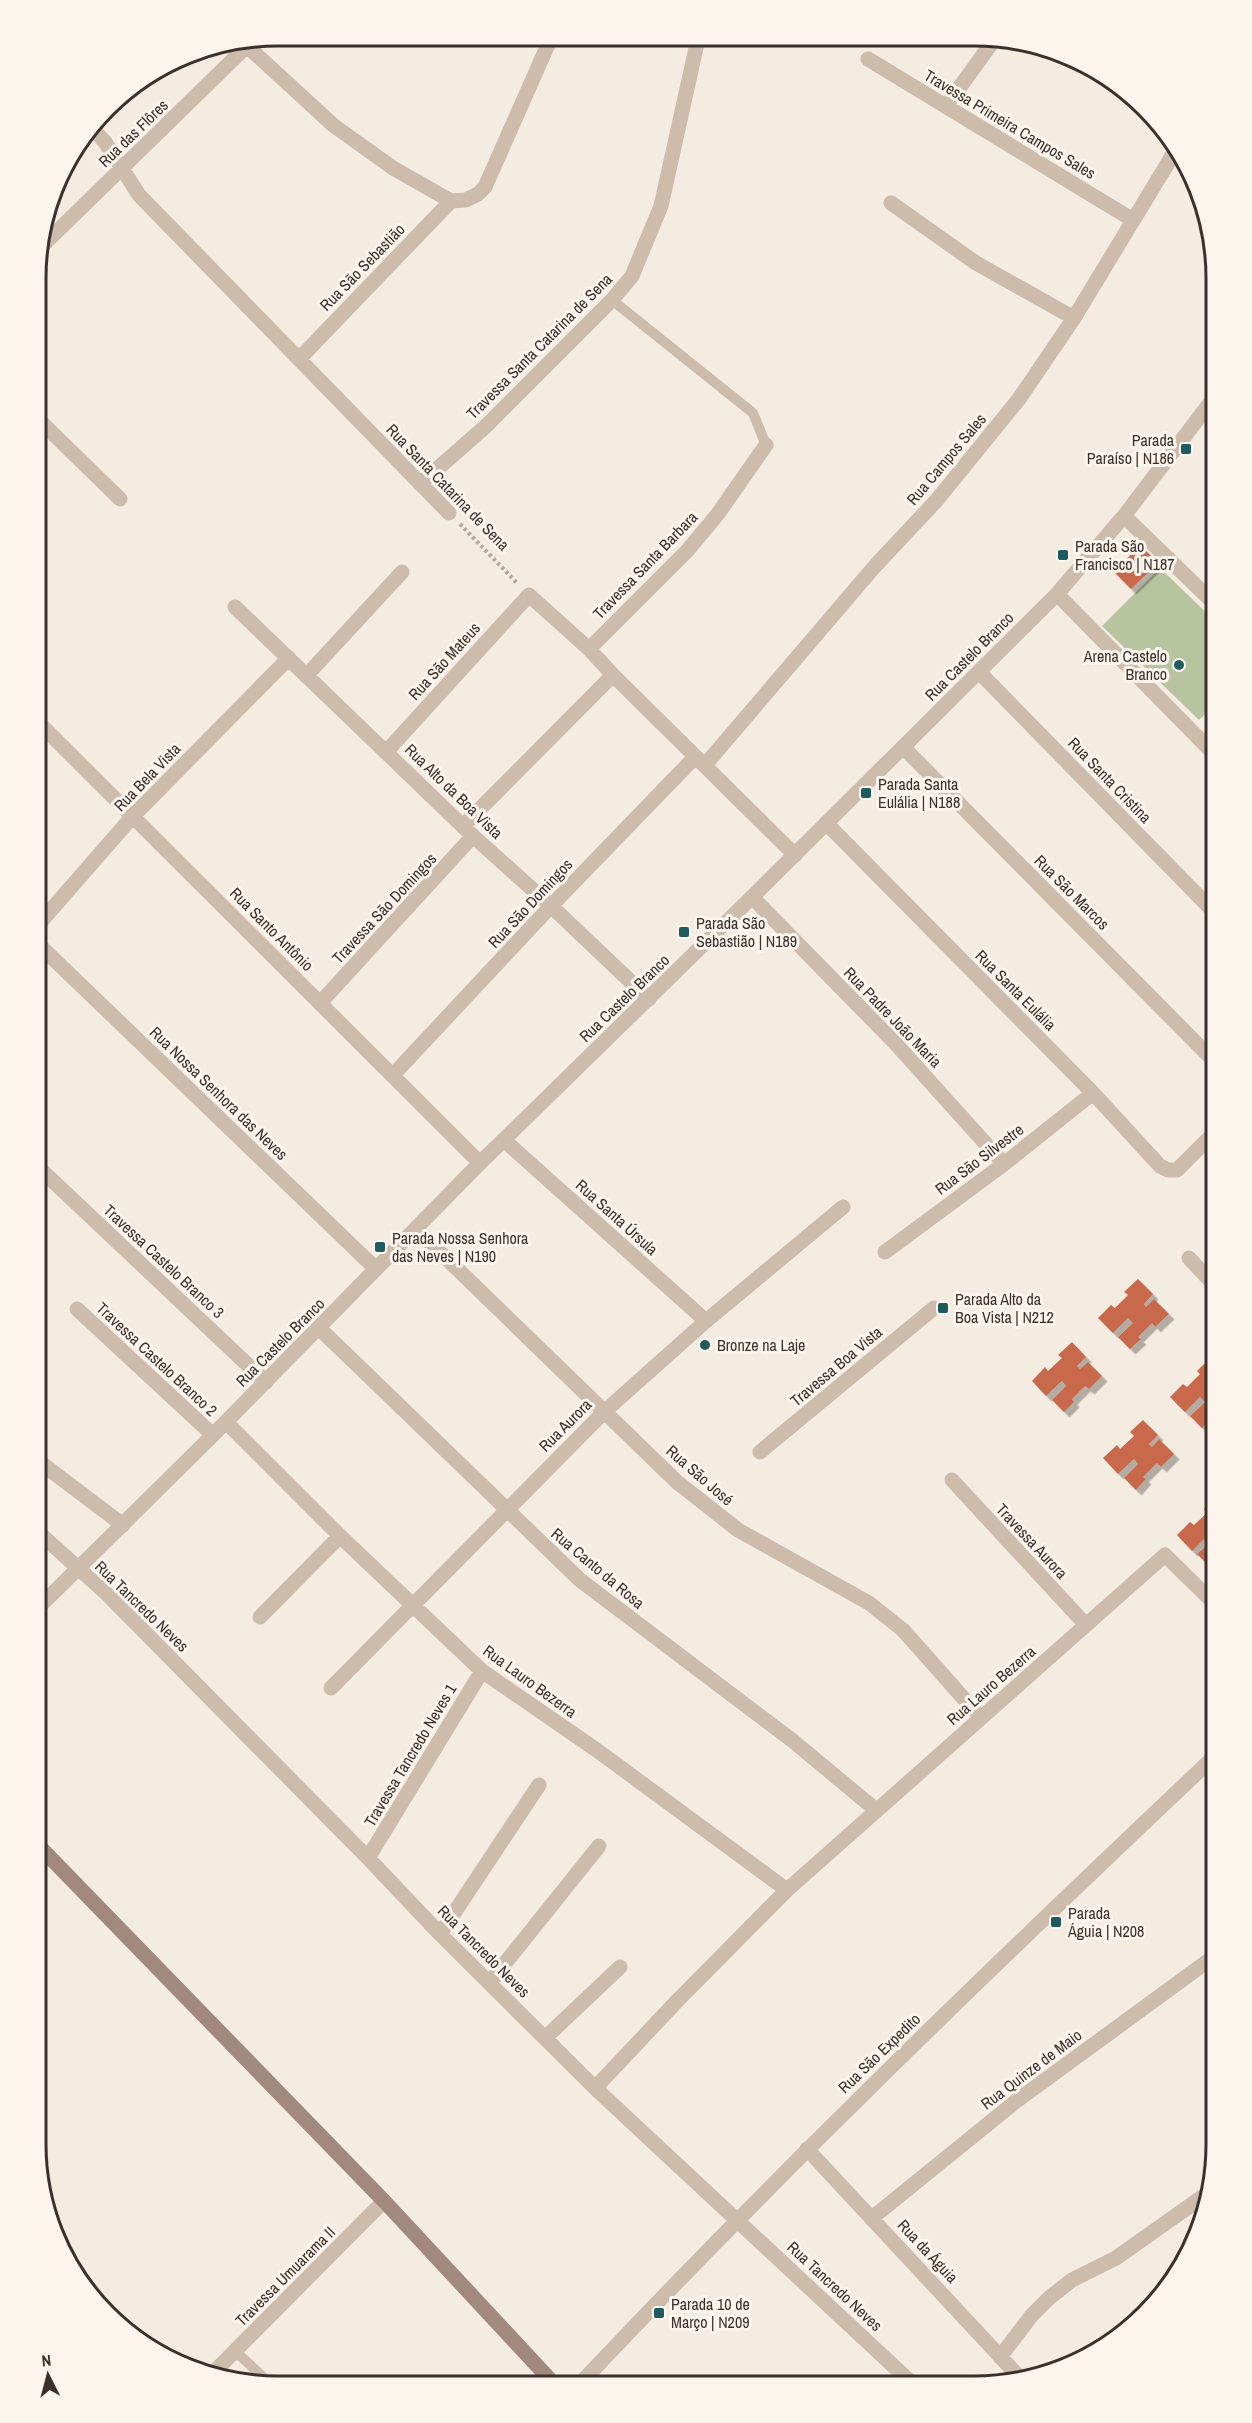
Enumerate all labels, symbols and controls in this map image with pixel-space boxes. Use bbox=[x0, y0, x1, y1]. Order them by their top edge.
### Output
street label: Travessa Primeira Campos Sales bbox=[920, 64, 1100, 184]
street label: Rua das Flôres bbox=[93, 94, 173, 172]
street label: Rua São Sebastião bbox=[315, 218, 409, 316]
street label: Travessa Santa Catarina de Sena bbox=[461, 268, 617, 424]
street label: Rua Campos Sales bbox=[901, 409, 991, 509]
street label: Rua Santa Catarina de Sena bbox=[382, 419, 515, 556]
place label: Parada Paraíso | N186 bbox=[1087, 429, 1175, 469]
marker: Parada Paraíso | N186 bbox=[1179, 442, 1193, 456]
street label: Travessa Santa Barbara bbox=[588, 506, 703, 624]
place label: Parada São Francisco | N187 bbox=[1075, 535, 1175, 575]
marker: Parada São Francisco | N187 bbox=[1056, 548, 1070, 562]
street label: Rua Castelo Branco bbox=[920, 607, 1018, 705]
street label: Rua São Mateus bbox=[403, 617, 485, 705]
place label: Arena Castelo Branco bbox=[1083, 645, 1167, 685]
marker: Arena Castelo Branco bbox=[1172, 658, 1186, 672]
street label: Rua Santa Cristina bbox=[1063, 732, 1157, 828]
street label: Rua Bela Vista bbox=[109, 737, 186, 816]
street label: Rua Alto da Boa Vista bbox=[400, 739, 508, 844]
place label: Parada Santa Eulália | N188 bbox=[878, 773, 960, 813]
marker: Parada Santa Eulália | N188 bbox=[859, 786, 873, 800]
street label: Travessa São Domingos bbox=[327, 848, 441, 968]
street label: Rua São Marcos bbox=[1030, 850, 1114, 934]
street label: Rua São Domingos bbox=[483, 854, 577, 952]
street label: Rua Santo Antônio bbox=[225, 882, 319, 976]
place label: Parada São Sebastião | N189 bbox=[696, 912, 797, 952]
marker: Parada São Sebastião | N189 bbox=[677, 925, 691, 939]
street label: Rua Santa Eulália bbox=[971, 945, 1062, 1036]
street label: Rua Castelo Branco bbox=[574, 949, 674, 1047]
street label: Rua Padre João Maria bbox=[839, 962, 947, 1073]
street label: Rua Nossa Senhora das Neves bbox=[145, 1021, 293, 1165]
street label: Rua São Silvestre bbox=[930, 1118, 1028, 1200]
street label: Rua Santa Úrsula bbox=[571, 1174, 663, 1260]
street label: Travessa Castelo Branco 3 bbox=[99, 1199, 229, 1323]
place label: Parada Nossa Senhora das Neves | N190 bbox=[392, 1227, 529, 1267]
marker: Parada Nossa Senhora das Neves | N190 bbox=[373, 1240, 387, 1254]
place label: Parada Alto da Boa Vista | N212 bbox=[955, 1288, 1054, 1328]
street label: Rua Castelo Branco bbox=[231, 1293, 329, 1391]
street label: Travessa Castelo Branco 2 bbox=[92, 1297, 222, 1421]
marker: Parada Alto da Boa Vista | N212 bbox=[936, 1301, 950, 1315]
street label: Travessa Boa Vista bbox=[785, 1321, 887, 1411]
place label: Bronze na Laje bbox=[717, 1334, 805, 1356]
marker: Bronze na Laje bbox=[698, 1338, 712, 1352]
street label: Rua Aurora bbox=[534, 1393, 597, 1456]
street label: Rua São José bbox=[662, 1440, 738, 1510]
street label: Travessa Aurora bbox=[991, 1498, 1073, 1584]
street label: Rua Canto da Rosa bbox=[547, 1523, 650, 1614]
street label: Rua Tancredo Neves bbox=[90, 1556, 194, 1656]
street label: Rua Lauro Bezerra bbox=[479, 1640, 582, 1723]
street label: Rua Lauro Bezerra bbox=[942, 1640, 1041, 1730]
street label: Travessa Tancredo Neves 1 bbox=[359, 1679, 462, 1830]
street label: Rua Tancredo Neves bbox=[433, 1900, 535, 2002]
place label: Parada Águia | N208 bbox=[1067, 1902, 1144, 1942]
marker: Parada Águia | N208 bbox=[1049, 1915, 1063, 1929]
street label: Rua São Expedito bbox=[833, 2008, 925, 2098]
street label: Rua Quinze de Maio bbox=[976, 2024, 1086, 2114]
street label: Rua da Águia bbox=[893, 2214, 964, 2288]
street label: Travessa Umuarama II bbox=[230, 2221, 340, 2331]
street label: Rua Tancredo Neves bbox=[783, 2236, 887, 2336]
place label: Parada 10 de Março | N209 bbox=[671, 2293, 750, 2333]
marker: Parada 10 de Março | N209 bbox=[652, 2306, 666, 2320]
north arrow bbox=[18, 2345, 78, 2405]
text: N bbox=[41, 2349, 52, 2372]

